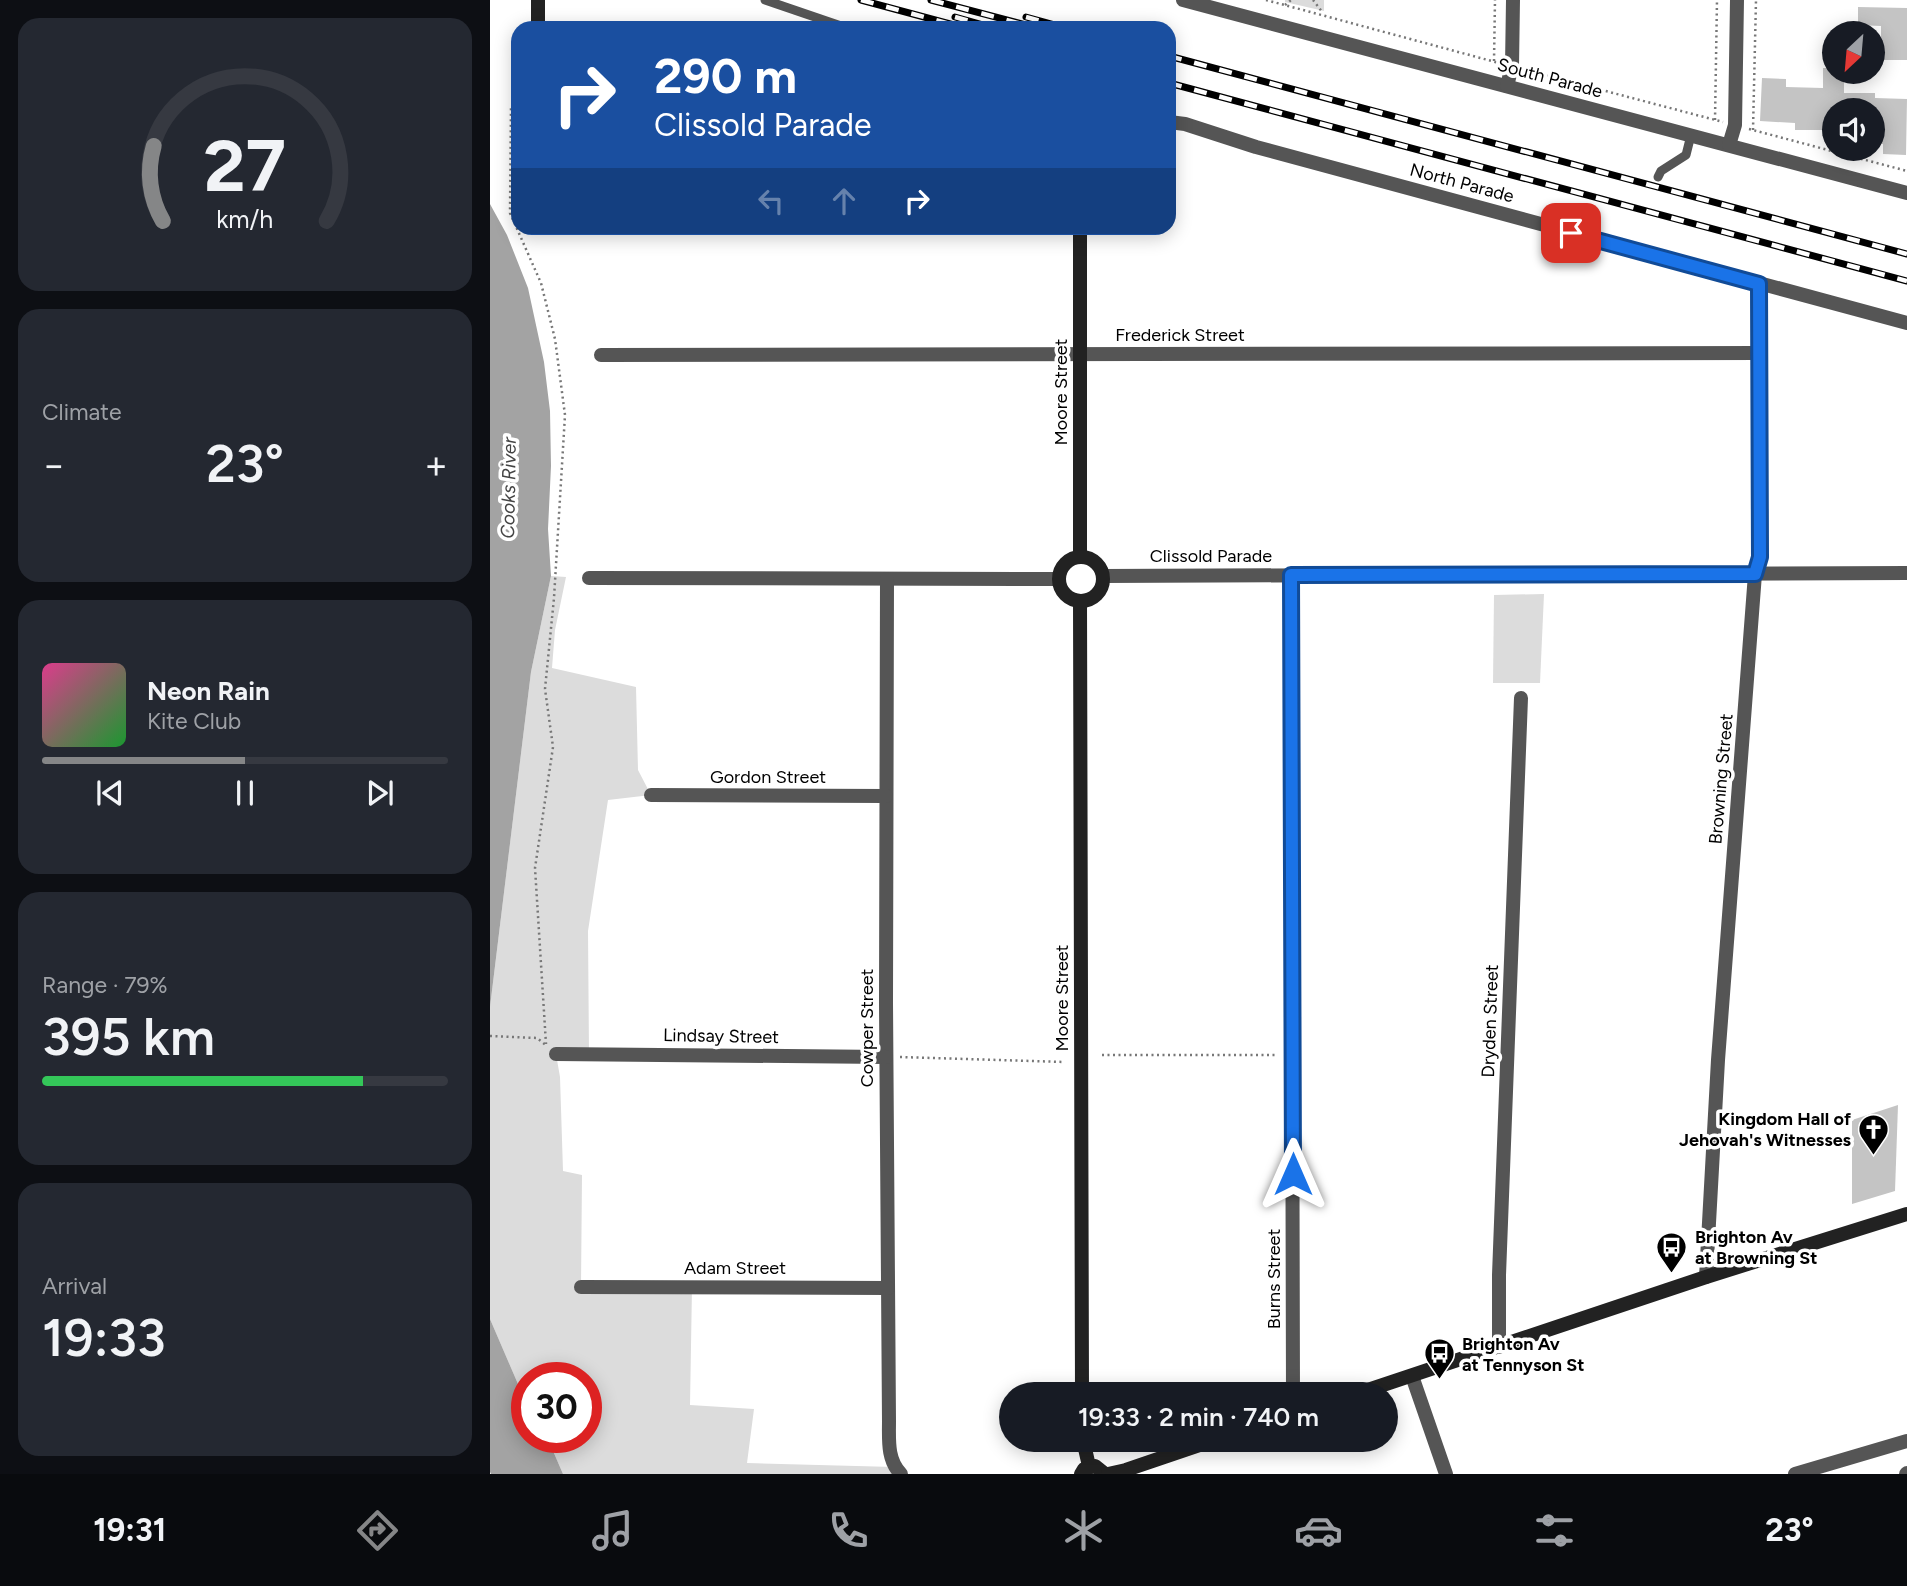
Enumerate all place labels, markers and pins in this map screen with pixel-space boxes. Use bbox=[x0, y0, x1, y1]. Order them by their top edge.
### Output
pin bbox=[1541, 203, 1601, 263]
place label: Kingdom Hall of Jehovah's Witnesses bbox=[1679, 1108, 1852, 1151]
church icon: Kingdom Hall of Jehovah's Witnesses bbox=[1857, 1112, 1891, 1156]
place label: Brighton Av at Browning St bbox=[1695, 1226, 1817, 1269]
bus stop icon: Brighton Av at Browning St bbox=[1655, 1230, 1689, 1274]
place label: Brighton Av at Tennyson St bbox=[1462, 1333, 1585, 1376]
bus stop icon: Brighton Av at Tennyson St bbox=[1422, 1337, 1456, 1381]

